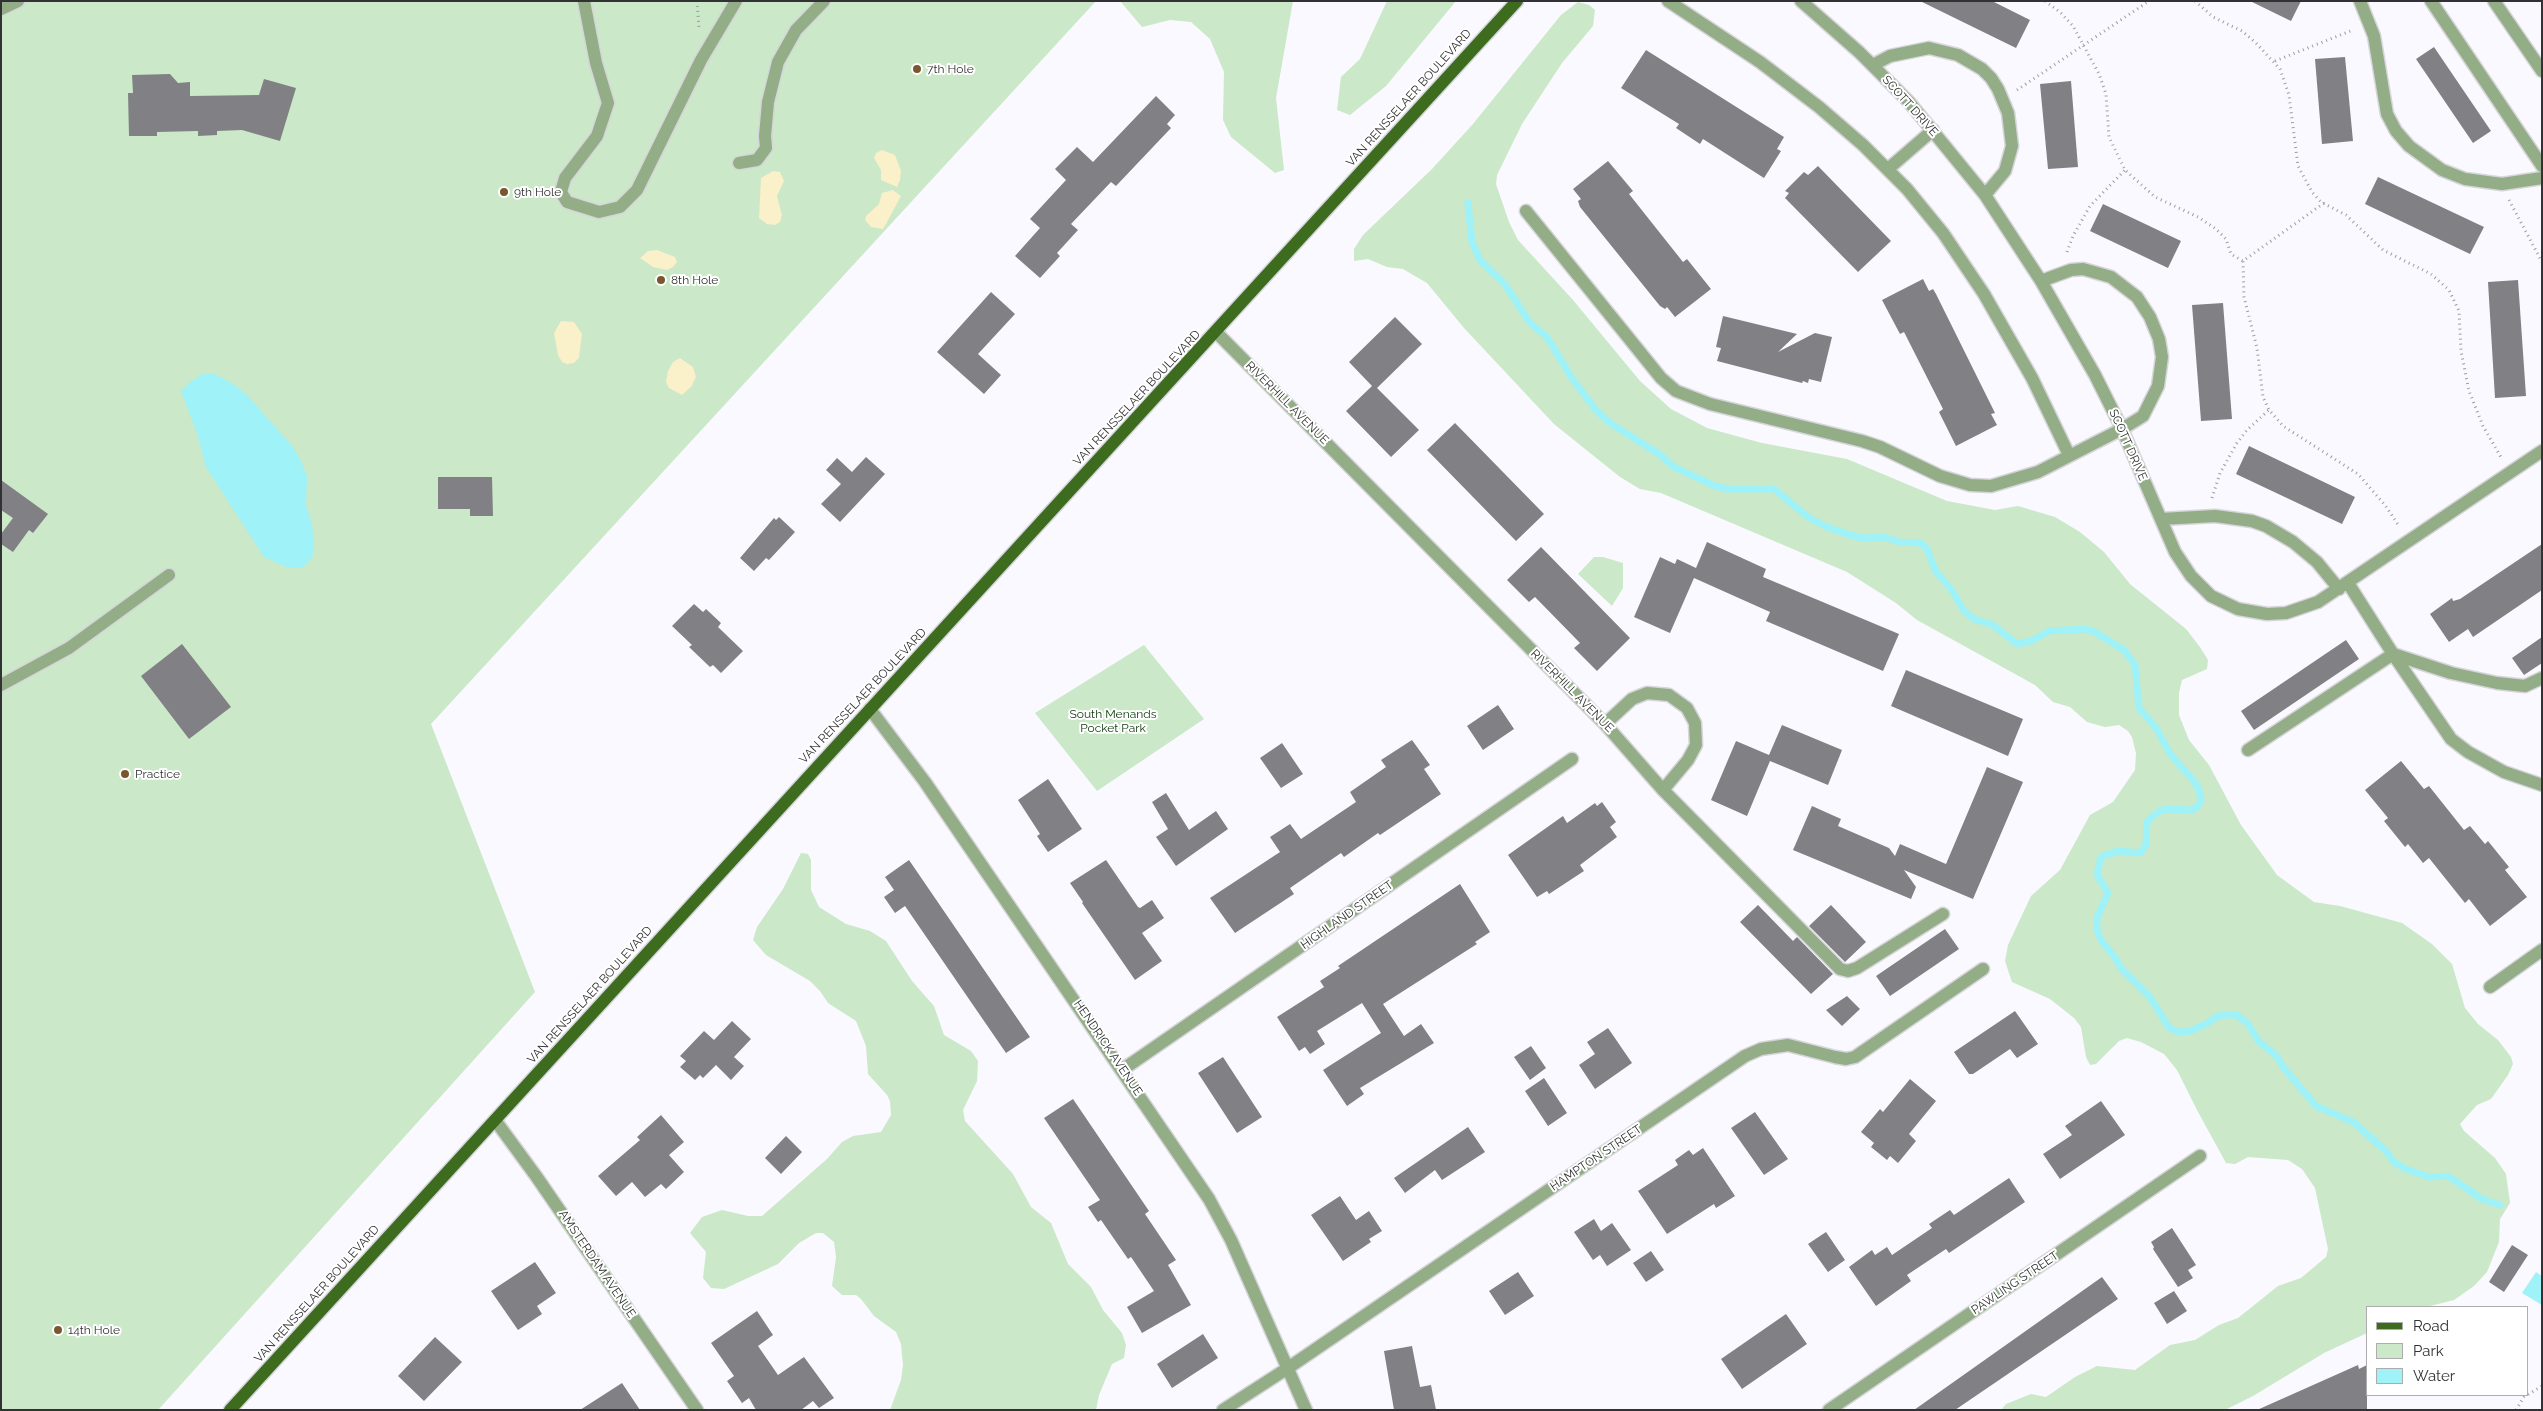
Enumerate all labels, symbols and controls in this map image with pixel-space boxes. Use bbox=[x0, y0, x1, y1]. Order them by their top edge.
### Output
street label: VAN RENSSELAER BOULEVARD bbox=[1343, 26, 1475, 170]
place label: 7th Hole bbox=[927, 62, 974, 76]
marker: 7th Hole bbox=[911, 63, 923, 75]
street label: SCOTT DRIVE bbox=[1879, 73, 1941, 139]
place label: 9th Hole bbox=[514, 185, 561, 199]
marker: 9th Hole bbox=[498, 186, 510, 198]
place label: 8th Hole bbox=[671, 273, 718, 287]
marker: 8th Hole bbox=[655, 274, 667, 286]
street label: VAN RENSSELAER BOULEVARD bbox=[1070, 327, 1204, 469]
street label: RIVERHILL AVENUE bbox=[1242, 358, 1332, 448]
street label: SCOTT DRIVE bbox=[2106, 407, 2150, 483]
street label: VAN RENSSELAER BOULEVARD bbox=[796, 625, 930, 767]
street label: RIVERHILL AVENUE bbox=[1527, 646, 1617, 736]
park label: South Menands Pocket Park bbox=[1070, 707, 1156, 735]
place label: Practice bbox=[135, 767, 180, 781]
marker: Practice bbox=[119, 768, 131, 780]
street label: HIGHLAND STREET bbox=[1298, 878, 1396, 952]
street label: VAN RENSSELAER BOULEVARD bbox=[524, 923, 656, 1067]
street label: HENDRICK AVENUE bbox=[1071, 997, 1145, 1099]
street label: HAMPTON STREET bbox=[1547, 1122, 1645, 1194]
street label: AMSTERDAM AVENUE bbox=[556, 1207, 638, 1321]
street label: VAN RENSSELAER BOULEVARD bbox=[251, 1222, 383, 1366]
street label: PAWLING STREET bbox=[1969, 1248, 2061, 1318]
legend bbox=[2366, 1306, 2528, 1396]
text: Road bbox=[2413, 1317, 2449, 1335]
place label: 14th Hole bbox=[68, 1323, 120, 1337]
marker: 14th Hole bbox=[52, 1324, 64, 1336]
text: Park bbox=[2413, 1342, 2444, 1360]
text: Water bbox=[2413, 1367, 2455, 1385]

